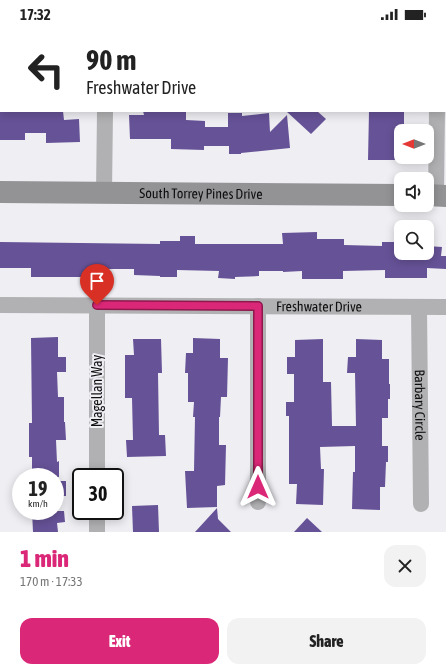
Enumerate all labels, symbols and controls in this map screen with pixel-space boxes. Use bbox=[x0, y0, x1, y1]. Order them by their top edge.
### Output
text: 17:32 bbox=[20, 6, 51, 23]
icon: left bbox=[20, 44, 72, 96]
text: 90 m bbox=[86, 44, 136, 76]
text: Freshwater Drive bbox=[86, 77, 196, 98]
north arrow bbox=[394, 124, 434, 164]
map controls bbox=[394, 124, 434, 260]
button: sound bbox=[394, 172, 434, 212]
street label: South Torrey Pines Drive bbox=[139, 185, 263, 202]
button: search bbox=[394, 220, 434, 260]
pin bbox=[80, 264, 114, 305]
icon: arrive bbox=[86, 270, 108, 292]
street label: Freshwater Drive bbox=[276, 298, 362, 315]
street label: Magellan Way bbox=[89, 354, 105, 427]
street label: Barbary Circle bbox=[412, 369, 428, 441]
position arrow bbox=[237, 466, 279, 508]
speed limit sign: 30 bbox=[72, 468, 124, 520]
text: 19 bbox=[29, 477, 47, 500]
text: km/h bbox=[28, 498, 48, 509]
text: 1 min bbox=[20, 545, 69, 572]
button: close bbox=[384, 545, 426, 587]
text: 170 m · 17:33 bbox=[20, 574, 83, 589]
button: Exit bbox=[20, 618, 219, 664]
button: Share bbox=[227, 618, 426, 664]

